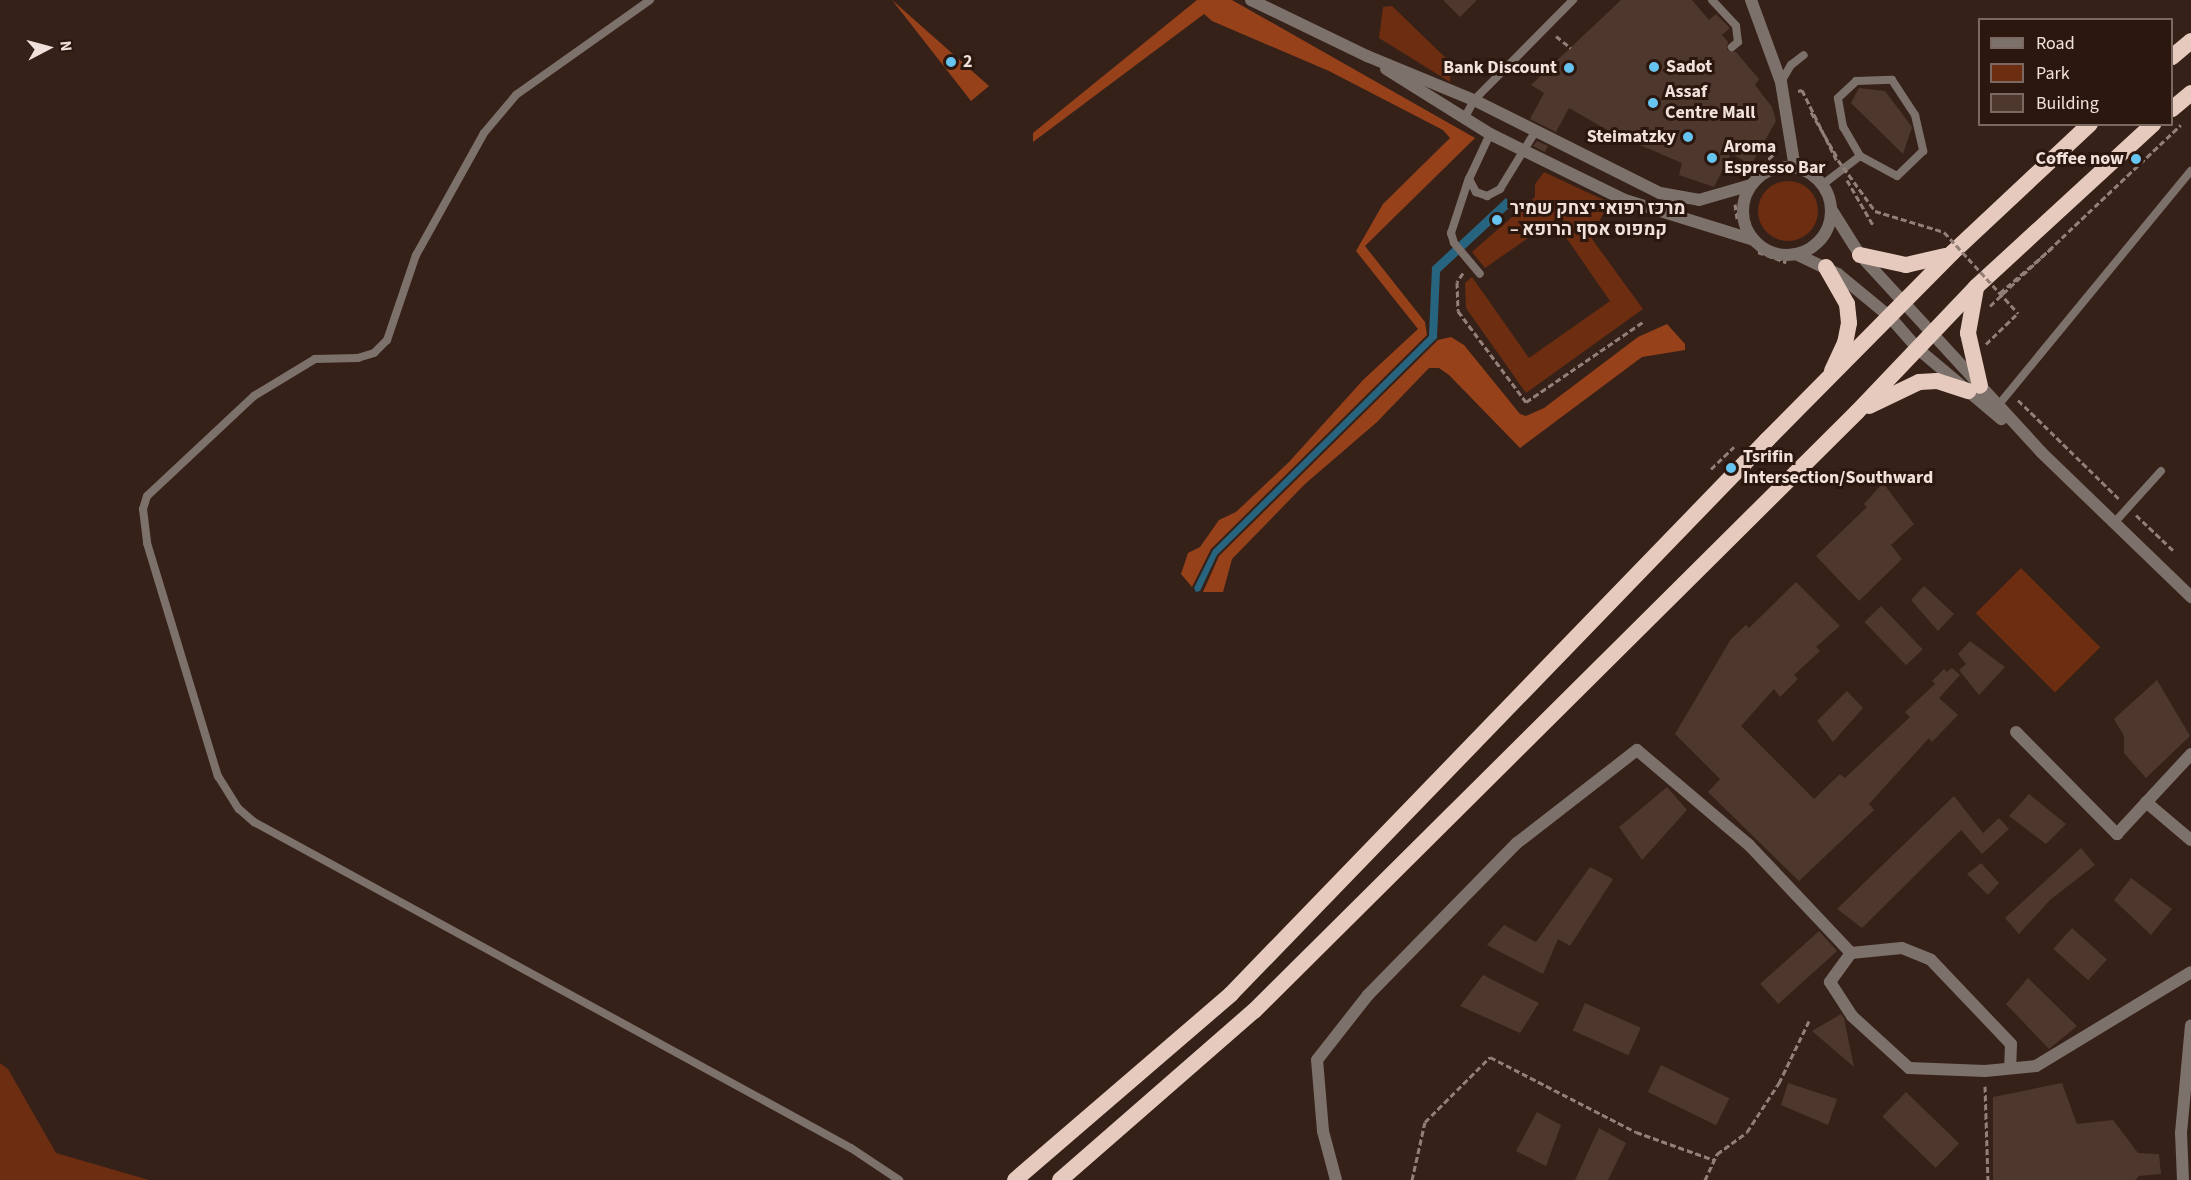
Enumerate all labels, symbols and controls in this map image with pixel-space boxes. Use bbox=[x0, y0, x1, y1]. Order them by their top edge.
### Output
north arrow bbox=[18, 18, 78, 78]
legend bbox=[1978, 18, 2173, 126]
text: Road bbox=[2036, 31, 2075, 56]
text: N bbox=[54, 40, 77, 53]
place label: 2 bbox=[963, 51, 973, 73]
marker: 2 bbox=[944, 55, 958, 69]
place label: Sadot bbox=[1666, 56, 1712, 78]
place label: Bank Discount bbox=[1443, 57, 1557, 79]
marker: Sadot bbox=[1647, 60, 1661, 74]
marker: Bank Discount bbox=[1562, 61, 1576, 75]
text: Park bbox=[2036, 61, 2070, 86]
place label: Assaf Centre Mall bbox=[1665, 82, 1755, 124]
text: Building bbox=[2036, 91, 2099, 116]
marker: Assaf Centre Mall bbox=[1646, 96, 1660, 110]
place label: Steimatzky bbox=[1587, 126, 1676, 148]
marker: Steimatzky bbox=[1681, 130, 1695, 144]
place label: Aroma Espresso Bar bbox=[1724, 137, 1826, 180]
place label: Coffee now bbox=[2036, 148, 2124, 170]
marker: Aroma Espresso Bar bbox=[1705, 151, 1719, 165]
marker: Coffee now bbox=[2129, 152, 2143, 166]
place label: מרכז רפואי יצחק שמיר – קמפוס אסף הרופא bbox=[1510, 199, 1685, 242]
marker: מרכז רפואי יצחק שמיר – קמפוס אסף הרופא bbox=[1488, 211, 1506, 229]
place label: Tsrifin Intersection/Southward bbox=[1743, 447, 1933, 490]
marker: Tsrifin Intersection/Southward bbox=[1724, 461, 1738, 475]

